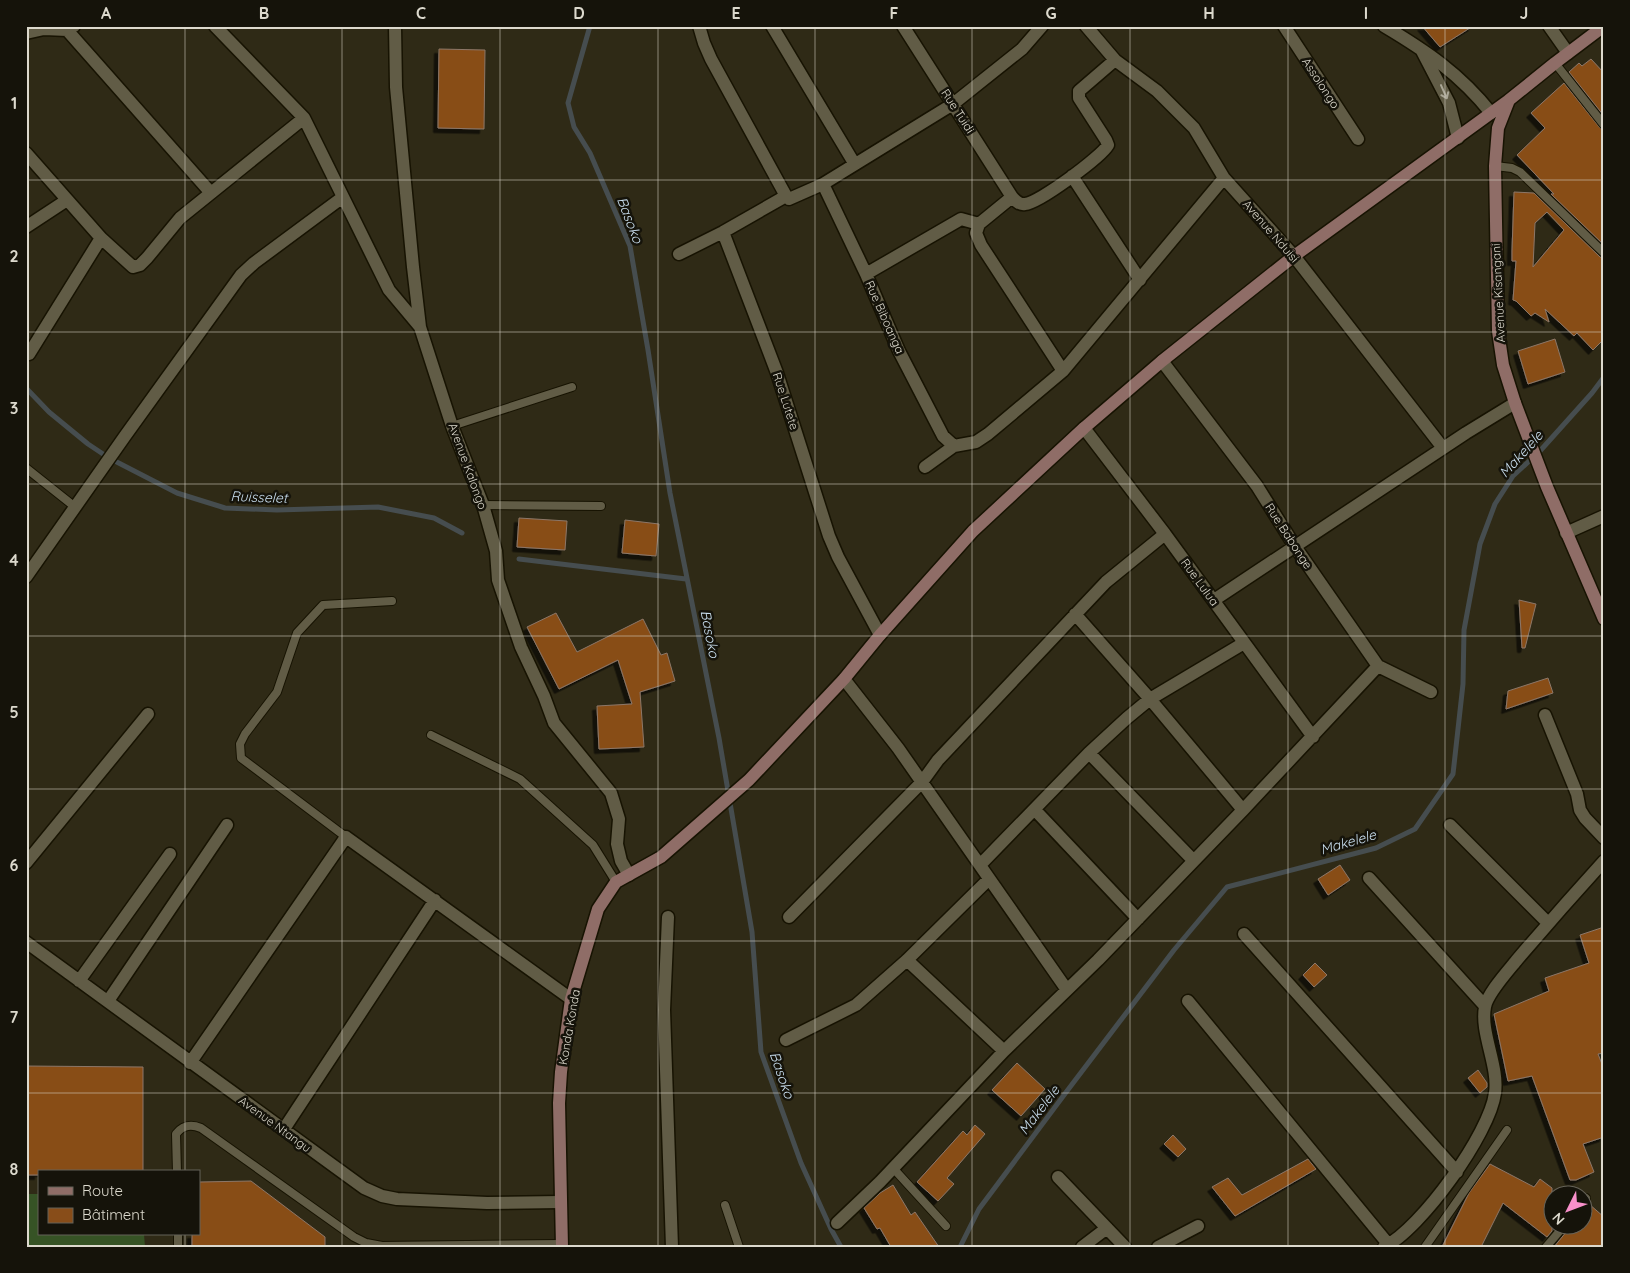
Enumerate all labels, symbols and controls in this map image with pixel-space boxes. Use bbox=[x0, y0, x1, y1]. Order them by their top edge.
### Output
text: A bbox=[101, 3, 112, 23]
text: B bbox=[259, 3, 269, 23]
text: C bbox=[416, 3, 426, 23]
text: D bbox=[573, 3, 585, 23]
text: E bbox=[731, 3, 741, 23]
text: F bbox=[890, 3, 899, 23]
text: G bbox=[1045, 3, 1057, 23]
text: H bbox=[1203, 3, 1215, 23]
text: I bbox=[1364, 3, 1368, 23]
text: J bbox=[1520, 3, 1528, 23]
street label: Assolongo bbox=[1299, 55, 1343, 111]
one-way arrow bbox=[1439, 84, 1449, 99]
street label: Rue Tuidi bbox=[938, 86, 978, 136]
text: 1 bbox=[11, 93, 17, 113]
water label: Basoko bbox=[613, 194, 647, 246]
street label: Avenue Nduisi bbox=[1240, 197, 1302, 265]
street label: Avenue Kisangani bbox=[1488, 243, 1508, 343]
text: 2 bbox=[9, 246, 19, 266]
street label: Rue Biboanga bbox=[862, 278, 908, 356]
street label: Rue Lutete bbox=[770, 370, 802, 432]
text: 3 bbox=[10, 398, 18, 418]
street label: Avenue Kalongo bbox=[445, 421, 491, 511]
water label: Makelele bbox=[1495, 426, 1548, 481]
water label: Ruisselet bbox=[230, 487, 290, 507]
street label: Rue Babonge bbox=[1262, 500, 1316, 572]
text: 4 bbox=[9, 550, 19, 570]
street label: Rue Lulua bbox=[1178, 555, 1222, 609]
water label: Basoko bbox=[697, 609, 724, 660]
text: 5 bbox=[9, 702, 19, 722]
water label: Makelele bbox=[1318, 825, 1379, 859]
text: 6 bbox=[10, 855, 19, 875]
street label: Konda Konda bbox=[555, 988, 583, 1066]
text: 7 bbox=[10, 1007, 19, 1027]
water label: Basoko bbox=[766, 1049, 799, 1101]
water label: Makelele bbox=[1015, 1081, 1064, 1138]
street label: Avenue Ntangu bbox=[236, 1093, 314, 1155]
text: 8 bbox=[10, 1159, 19, 1179]
legend bbox=[38, 1170, 200, 1236]
text: Route bbox=[82, 1181, 123, 1200]
north arrow bbox=[1542, 1186, 1592, 1236]
text: Bâtiment bbox=[82, 1205, 145, 1224]
text: N bbox=[1548, 1209, 1568, 1229]

